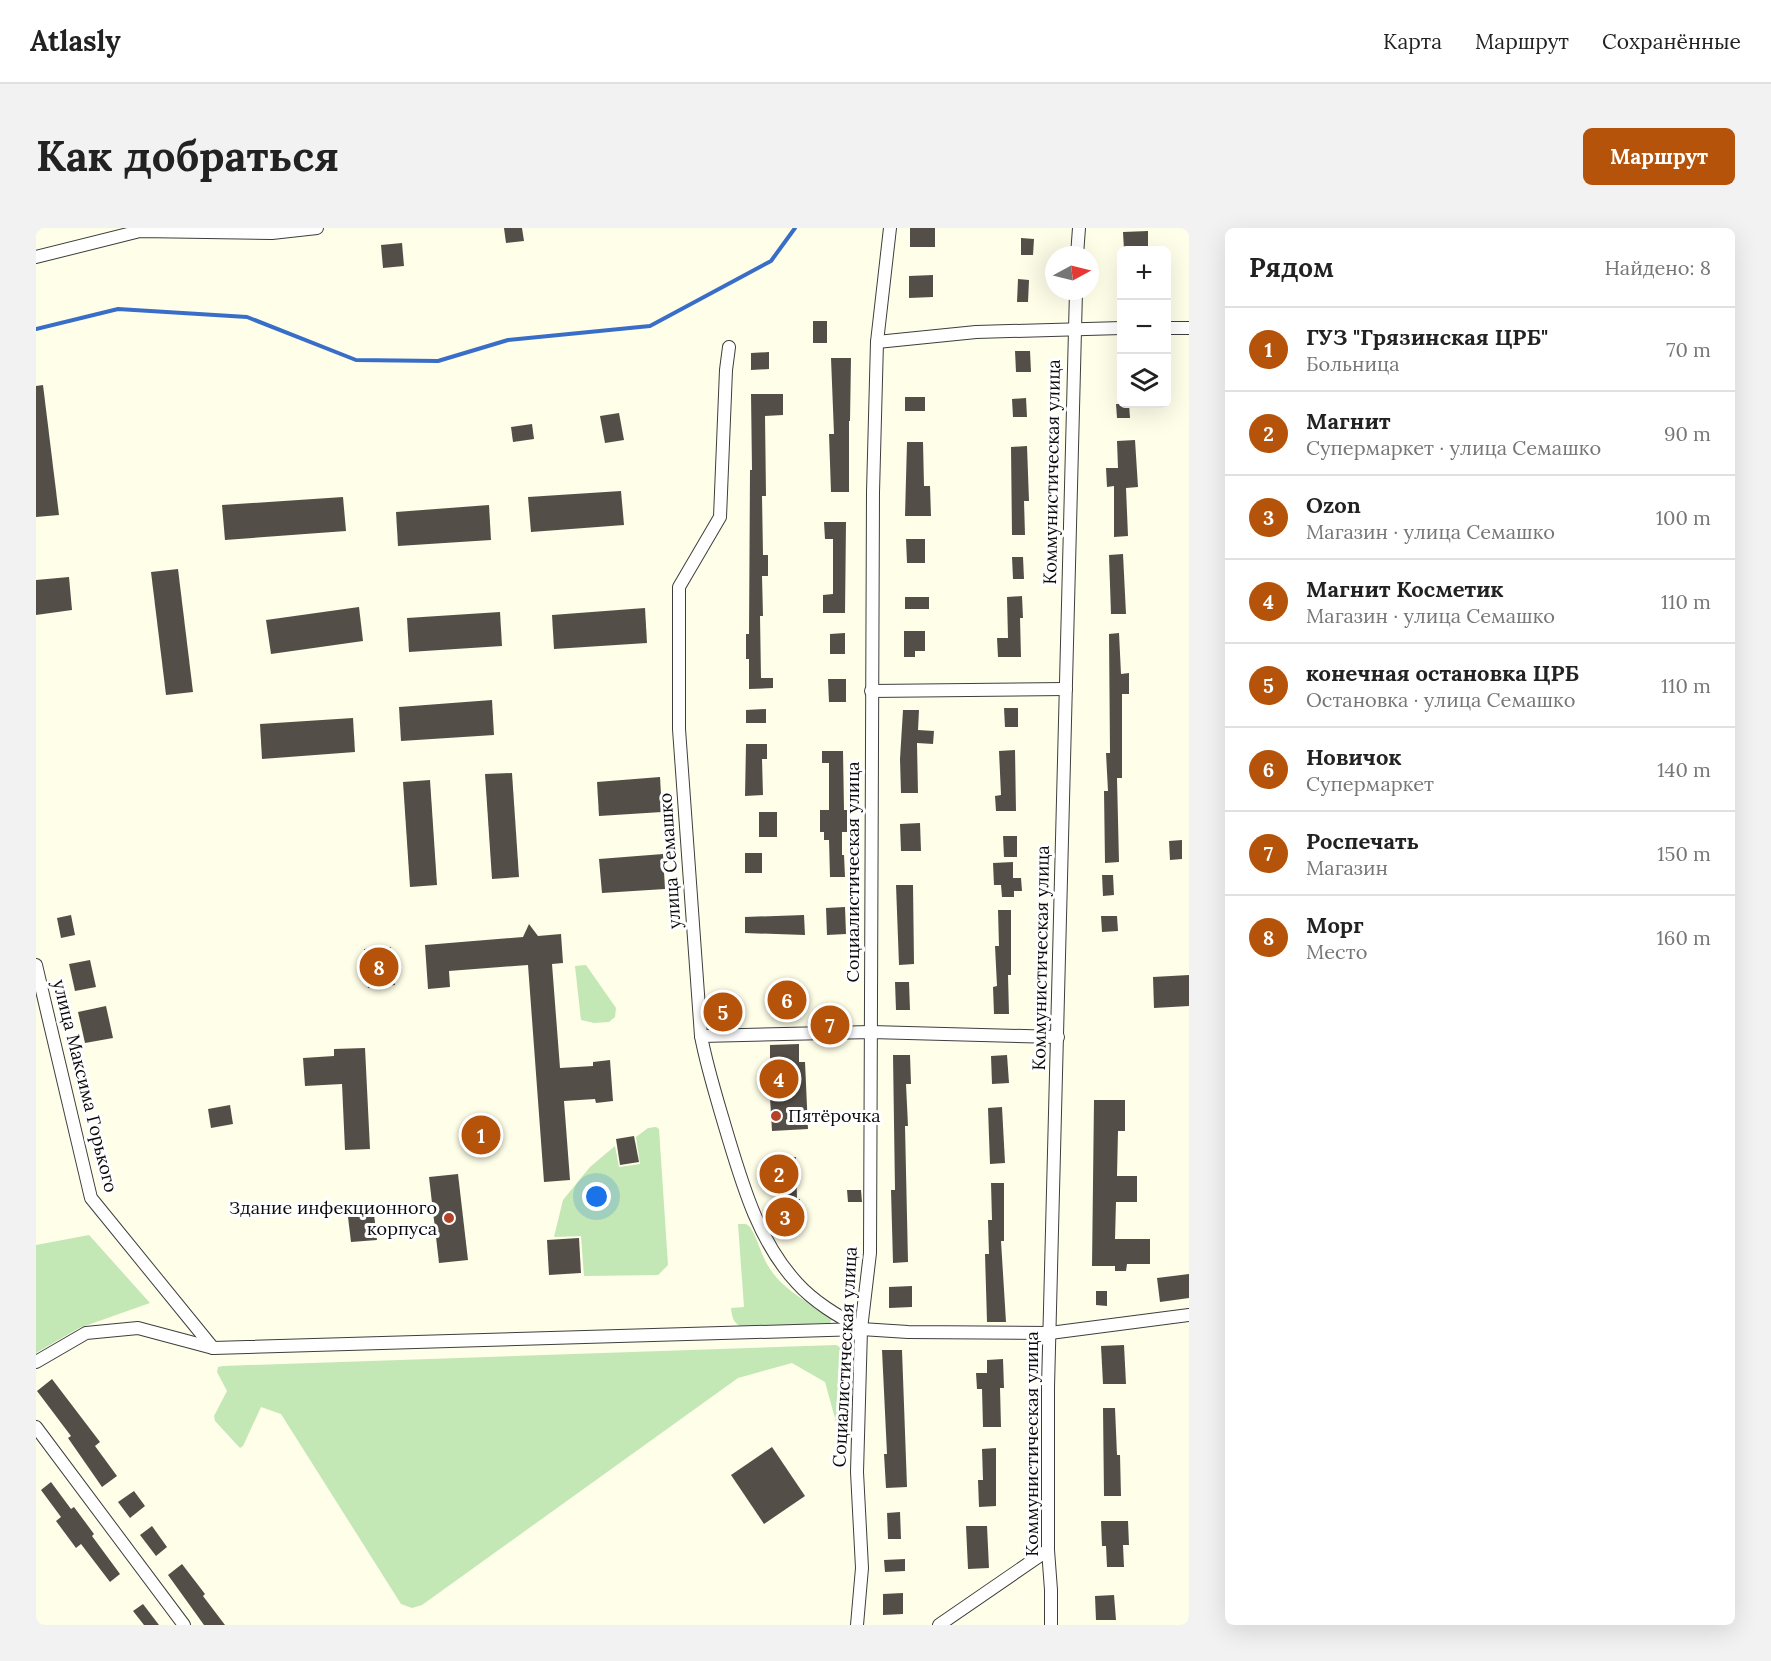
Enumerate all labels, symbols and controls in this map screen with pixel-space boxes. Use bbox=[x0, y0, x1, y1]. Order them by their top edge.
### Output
text: Atlasly bbox=[30, 23, 121, 59]
text: Карта bbox=[1383, 28, 1442, 55]
text: Маршрут bbox=[1475, 28, 1569, 55]
text: Сохранённые bbox=[1602, 28, 1741, 55]
button: Маршрут bbox=[1583, 128, 1735, 185]
text: Как добраться bbox=[36, 129, 339, 183]
north arrow bbox=[1045, 246, 1099, 300]
map controls bbox=[1117, 246, 1171, 408]
button: + bbox=[1117, 246, 1171, 300]
text: Рядом bbox=[1249, 251, 1334, 284]
text: Найдено: 8 bbox=[1604, 255, 1711, 280]
button: − bbox=[1117, 300, 1171, 354]
text: ГУЗ "Грязинская ЦРБ" bbox=[1306, 323, 1548, 351]
text: 1 bbox=[1264, 337, 1273, 362]
text: 70 m bbox=[1666, 337, 1711, 362]
text: Больница bbox=[1306, 351, 1400, 376]
button: layers bbox=[1117, 354, 1171, 408]
street label: Коммунистическая улица bbox=[1038, 359, 1065, 585]
text: Магнит bbox=[1306, 407, 1390, 435]
text: 2 bbox=[1263, 421, 1274, 446]
text: 90 m bbox=[1664, 421, 1711, 446]
text: Супермаркет · улица Семашко bbox=[1306, 435, 1601, 460]
text: Ozon bbox=[1306, 491, 1361, 519]
text: 3 bbox=[1263, 505, 1274, 530]
text: 100 m bbox=[1656, 505, 1711, 530]
text: Магазин · улица Семашко bbox=[1306, 519, 1555, 544]
text: Магнит Косметик bbox=[1306, 575, 1504, 603]
text: 4 bbox=[1263, 589, 1274, 614]
text: 110 m bbox=[1661, 589, 1711, 614]
text: Магазин · улица Семашко bbox=[1306, 603, 1555, 628]
text: конечная остановка ЦРБ bbox=[1306, 659, 1579, 687]
text: 5 bbox=[1263, 673, 1274, 698]
text: 110 m bbox=[1661, 673, 1711, 698]
text: Остановка · улица Семашко bbox=[1306, 687, 1575, 712]
text: Новичок bbox=[1306, 743, 1402, 771]
text: 6 bbox=[1263, 757, 1274, 782]
text: 140 m bbox=[1657, 757, 1711, 782]
street label: Социалистическая улица bbox=[841, 762, 864, 982]
text: Супермаркет bbox=[1306, 771, 1434, 796]
street label: улица Семашко bbox=[653, 792, 686, 930]
text: Роспечать bbox=[1306, 827, 1419, 855]
text: 7 bbox=[1264, 841, 1273, 866]
text: 150 m bbox=[1657, 841, 1711, 866]
street label: Коммунистическая улица bbox=[1027, 845, 1054, 1071]
text: Магазин bbox=[1306, 855, 1388, 880]
text: Морг bbox=[1306, 911, 1364, 939]
text: 8 bbox=[1263, 925, 1274, 950]
text: 160 m bbox=[1657, 925, 1711, 950]
text: Место bbox=[1306, 939, 1367, 964]
pin: 8 bbox=[360, 944, 398, 990]
street label: улица Максима Горького bbox=[48, 977, 123, 1195]
pin: 6 bbox=[768, 978, 807, 1022]
pin: 5 bbox=[704, 990, 742, 1034]
pin: 7 bbox=[810, 1002, 850, 1048]
pin: 4 bbox=[760, 1056, 798, 1102]
place label: Пятёрочка bbox=[788, 1104, 880, 1127]
marker: Пятёрочка bbox=[769, 1109, 783, 1123]
pin: 1 bbox=[462, 1112, 500, 1158]
pin: 2 bbox=[760, 1152, 798, 1196]
your location bbox=[582, 1182, 611, 1211]
pin: 3 bbox=[766, 1194, 804, 1240]
place label: Здание инфекционного корпуса bbox=[229, 1196, 437, 1240]
marker: Здание инфекционного корпуса bbox=[442, 1211, 456, 1225]
street label: Социалистическая улица bbox=[827, 1246, 862, 1468]
street label: Коммунистическая улица bbox=[1020, 1331, 1043, 1557]

